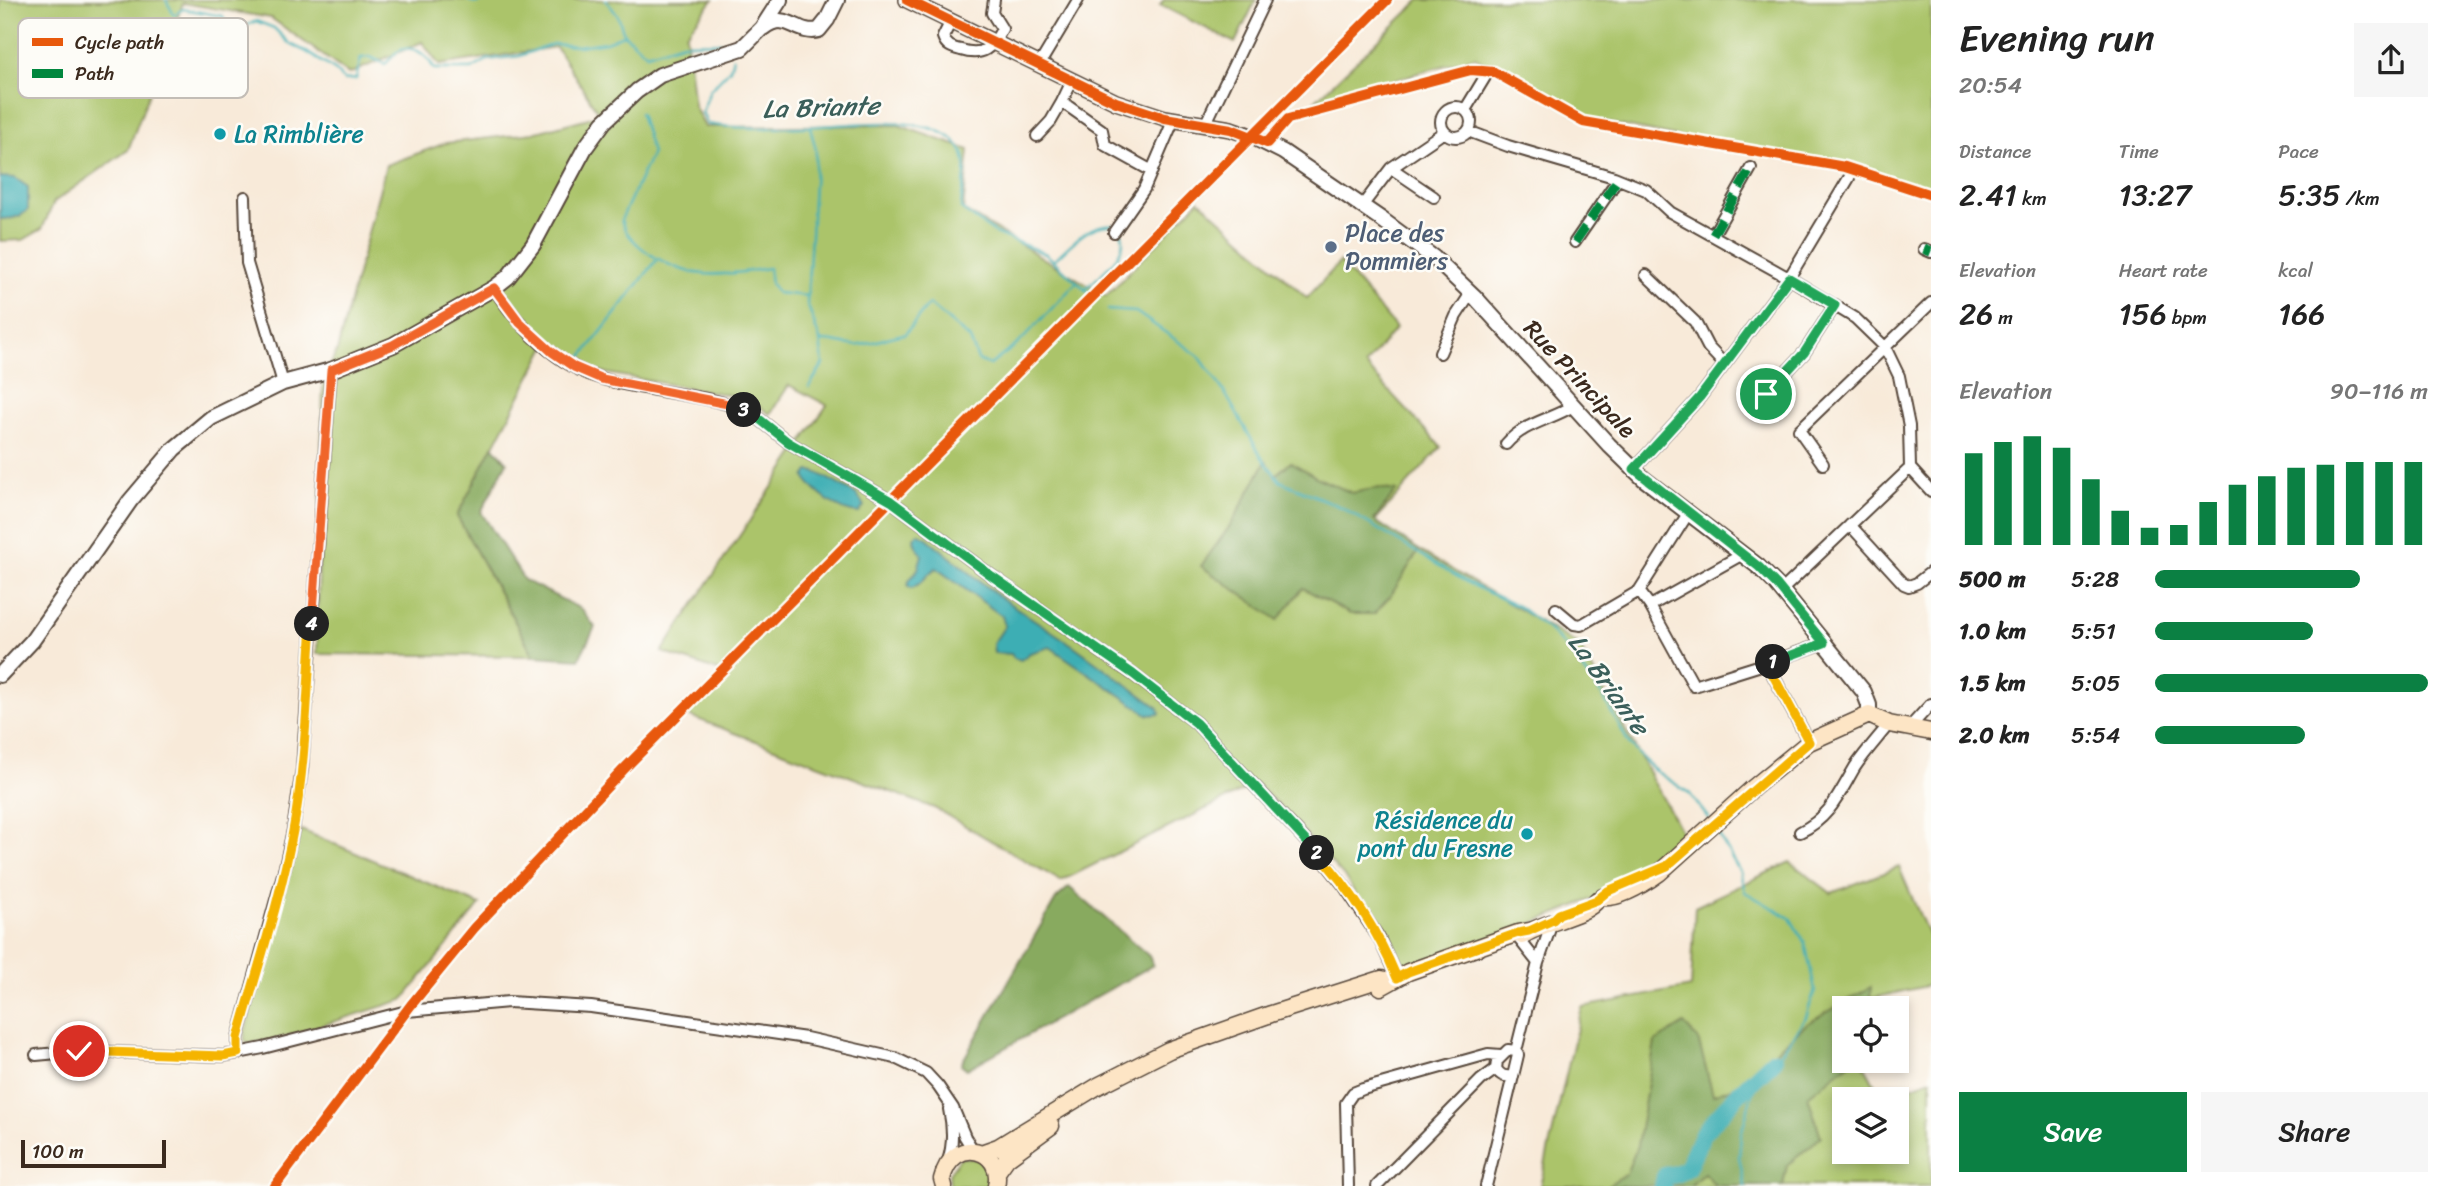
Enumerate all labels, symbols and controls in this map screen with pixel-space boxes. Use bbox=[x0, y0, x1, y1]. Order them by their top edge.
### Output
text: Evening run bbox=[1959, 5, 2155, 72]
legend bbox=[18, 18, 248, 98]
button: share bbox=[2354, 23, 2428, 97]
text: Cycle path bbox=[75, 26, 164, 59]
text: Path bbox=[75, 57, 114, 90]
text: 20:54 bbox=[1959, 65, 2022, 106]
water label: La Briante bbox=[762, 82, 883, 132]
place label: La Rimblière bbox=[234, 113, 364, 155]
marker: La Rimblière bbox=[212, 126, 228, 142]
text: Distance bbox=[1959, 135, 2031, 168]
text: Time bbox=[2119, 135, 2159, 168]
text: Pace bbox=[2278, 135, 2319, 168]
text: 2.41 bbox=[1959, 168, 2017, 222]
text: 13:27 bbox=[2119, 168, 2192, 222]
text: 5:35 bbox=[2278, 168, 2341, 222]
text: km bbox=[2017, 182, 2047, 215]
text: /km bbox=[2341, 182, 2380, 215]
place label: Place des Pommiers bbox=[1345, 212, 1449, 282]
marker: Place des Pommiers bbox=[1323, 239, 1339, 255]
text: Elevation bbox=[1959, 254, 2036, 287]
text: Heart rate bbox=[2119, 254, 2208, 287]
text: kcal bbox=[2278, 254, 2313, 287]
text: 26 bbox=[1959, 287, 1993, 341]
text: 156 bbox=[2119, 287, 2167, 341]
text: 166 bbox=[2278, 287, 2325, 341]
text: m bbox=[1993, 301, 2013, 334]
text: bpm bbox=[2167, 301, 2207, 334]
street label: Rue Principale bbox=[1513, 309, 1647, 449]
pin bbox=[1736, 364, 1796, 424]
text: Elevation bbox=[1959, 371, 2052, 412]
text: 90–116 m bbox=[2330, 371, 2428, 412]
icon: arrive bbox=[1747, 375, 1785, 413]
pin: 3 bbox=[726, 392, 762, 428]
text: 3 bbox=[738, 393, 749, 426]
text: 500 m bbox=[1959, 559, 2026, 600]
text: 5:28 bbox=[2071, 559, 2119, 600]
pin: 4 bbox=[294, 606, 330, 642]
text: 4 bbox=[306, 607, 317, 640]
text: 1.0 km bbox=[1959, 611, 2026, 652]
text: 5:51 bbox=[2071, 611, 2116, 652]
water label: La Briante bbox=[1556, 623, 1664, 747]
pin: 1 bbox=[1756, 644, 1790, 680]
text: 1 bbox=[1768, 645, 1777, 678]
text: 1.5 km bbox=[1959, 663, 2026, 704]
text: 5:05 bbox=[2071, 663, 2121, 704]
text: 2.0 km bbox=[1959, 715, 2030, 756]
text: 5:54 bbox=[2071, 715, 2120, 756]
place label: Résidence du pont du Fresne bbox=[1357, 799, 1513, 869]
marker: Résidence du pont du Fresne bbox=[1519, 826, 1535, 842]
pin: 2 bbox=[1300, 836, 1334, 870]
text: 2 bbox=[1311, 836, 1322, 869]
map controls bbox=[1832, 996, 1909, 1164]
button: locate bbox=[1832, 996, 1909, 1073]
pin bbox=[49, 1021, 109, 1081]
icon: check bbox=[60, 1032, 98, 1070]
button: layers bbox=[1832, 1087, 1909, 1164]
button: Save bbox=[1959, 1092, 2187, 1172]
button: Share bbox=[2201, 1092, 2428, 1172]
text: 100 m bbox=[32, 1135, 84, 1168]
scale bar bbox=[21, 1137, 166, 1169]

